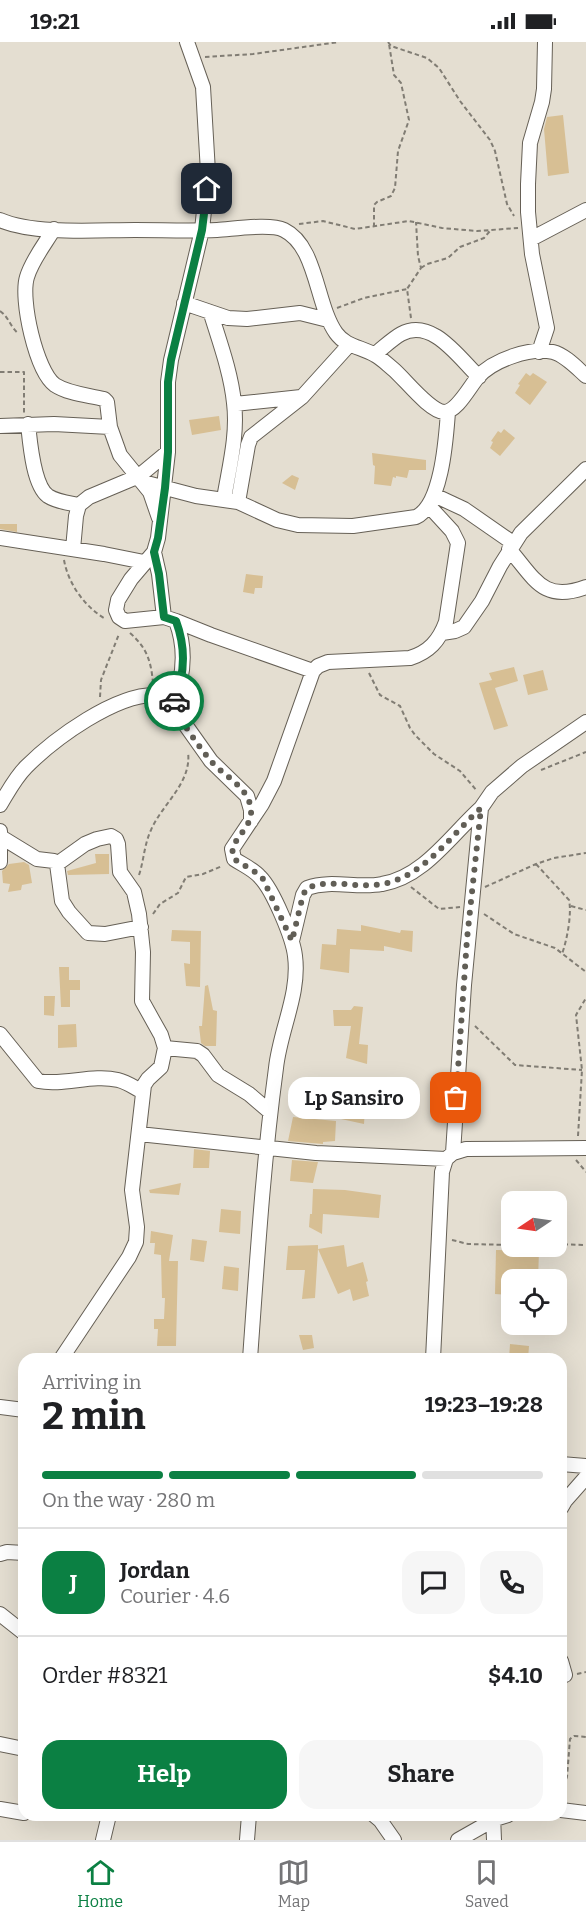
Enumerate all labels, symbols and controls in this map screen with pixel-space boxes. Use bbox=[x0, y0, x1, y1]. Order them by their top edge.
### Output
text: 19:21 bbox=[30, 8, 80, 35]
pin bbox=[181, 163, 232, 214]
icon: home bbox=[190, 172, 223, 205]
courier bbox=[144, 671, 204, 731]
icon: car bbox=[158, 685, 191, 718]
pin bbox=[430, 1072, 481, 1123]
callout: Lp Sansiro bbox=[288, 1077, 420, 1119]
icon: bag bbox=[439, 1081, 472, 1114]
text: Lp Sansiro bbox=[304, 1086, 404, 1110]
north arrow bbox=[501, 1191, 567, 1257]
map controls bbox=[501, 1191, 567, 1335]
button: locate bbox=[501, 1269, 567, 1335]
text: Arriving in bbox=[42, 1370, 141, 1394]
text: 19:23–19:28 bbox=[425, 1391, 543, 1418]
text: 2 min bbox=[42, 1393, 146, 1439]
text: On the way · 280 m bbox=[42, 1488, 215, 1512]
button: chat bbox=[402, 1551, 465, 1614]
button: phone bbox=[480, 1551, 543, 1614]
text: Jordan bbox=[120, 1557, 190, 1584]
text: J bbox=[70, 1569, 77, 1596]
text: Courier · 4.6 bbox=[120, 1584, 230, 1608]
text: Order #8321 bbox=[42, 1662, 167, 1689]
text: $4.10 bbox=[488, 1662, 543, 1689]
button: Help bbox=[42, 1740, 287, 1809]
button: Share bbox=[299, 1740, 543, 1809]
tab: Home bbox=[77, 1856, 123, 1911]
tab: Map bbox=[277, 1856, 310, 1911]
tab: Saved bbox=[465, 1856, 509, 1911]

